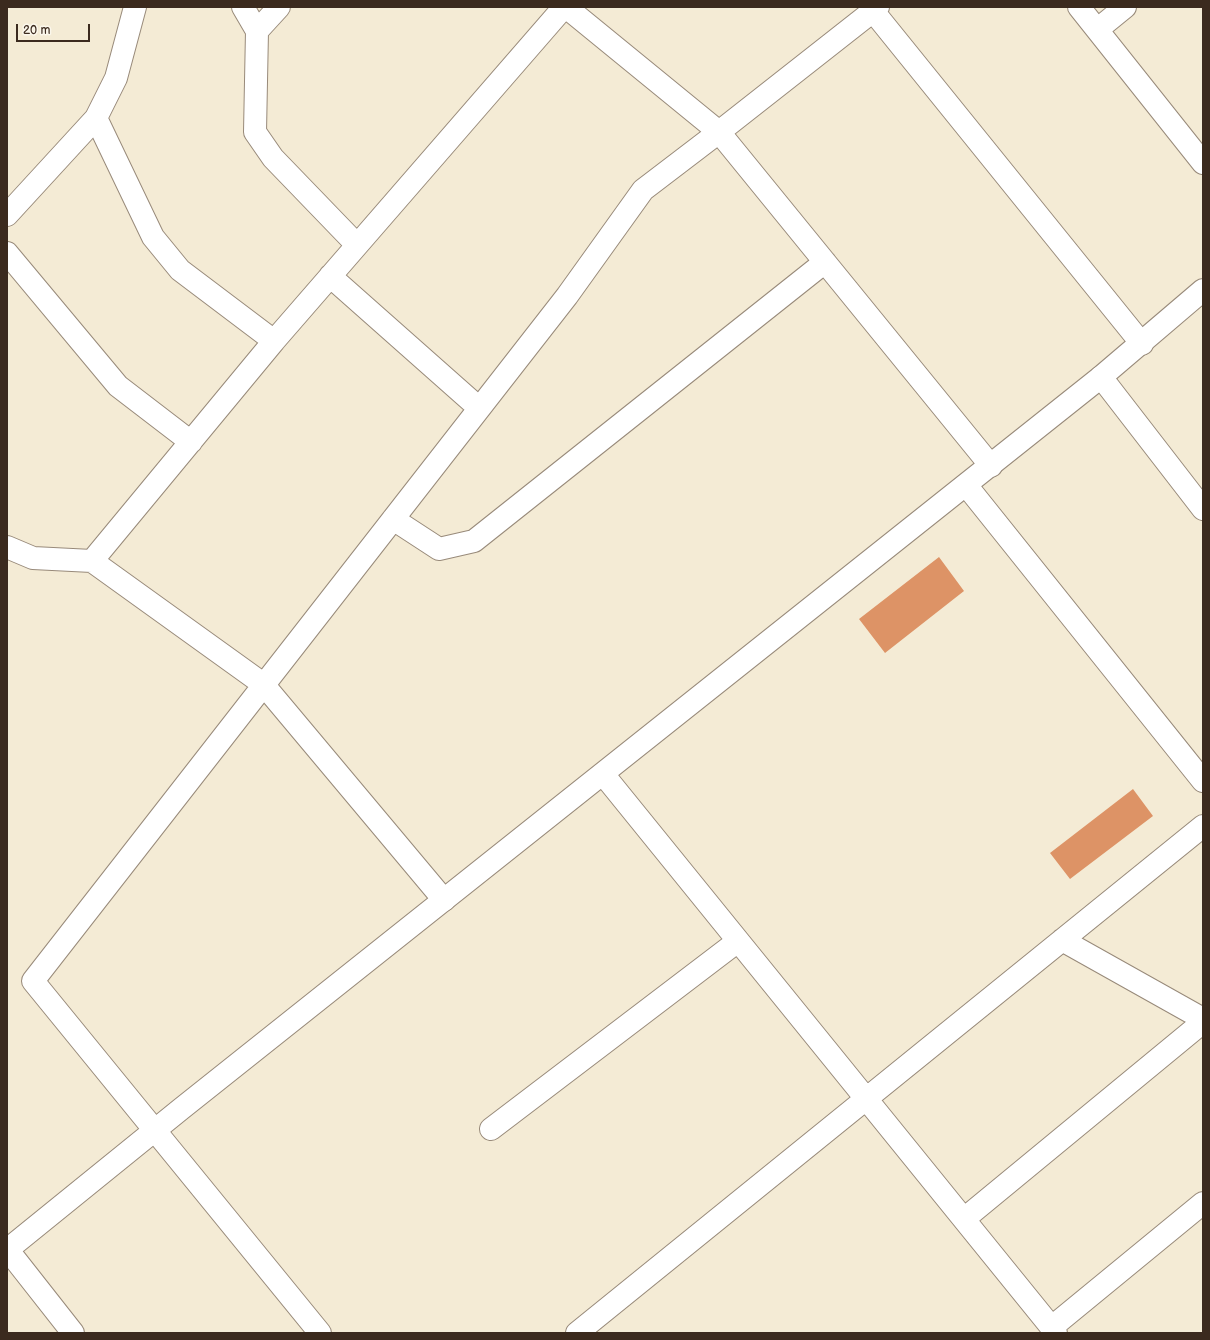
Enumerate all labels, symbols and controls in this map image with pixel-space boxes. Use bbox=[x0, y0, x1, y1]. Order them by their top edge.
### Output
scale bar bbox=[18, 16, 92, 42]
text: 20 m bbox=[23, 23, 50, 38]

